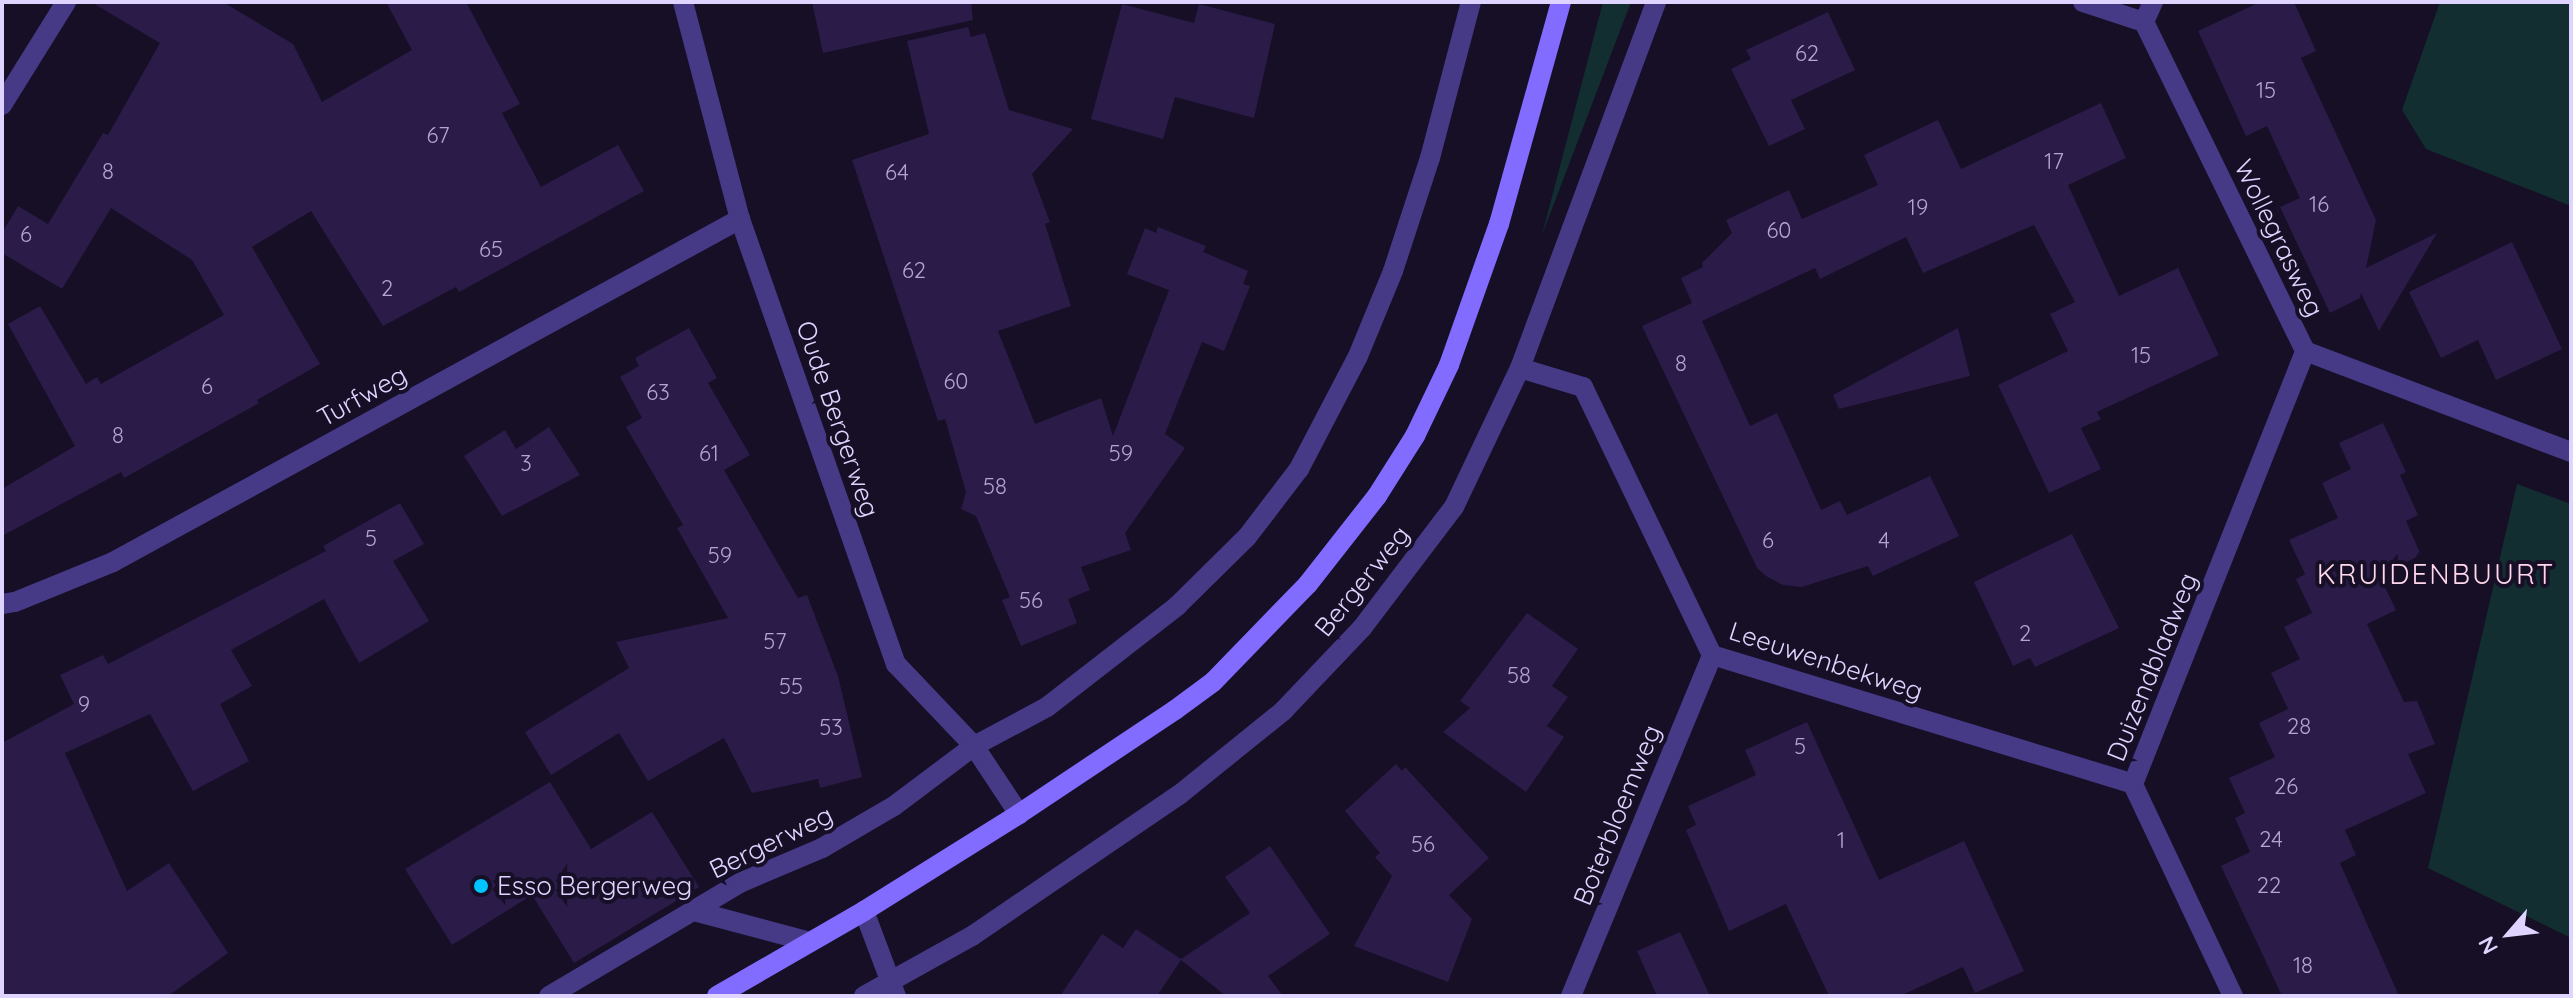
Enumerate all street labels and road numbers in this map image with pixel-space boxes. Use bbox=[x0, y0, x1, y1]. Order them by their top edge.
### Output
street label: Wollegrasweg bbox=[2228, 154, 2330, 322]
street label: Oude Bergerweg bbox=[790, 317, 886, 521]
street label: Turfweg bbox=[312, 359, 412, 433]
street label: Bergerweg bbox=[1308, 519, 1416, 643]
street label: Duizendbladweg bbox=[2100, 568, 2204, 766]
street label: Leeuwenbekweg bbox=[1725, 615, 1927, 707]
street label: Boterbloemweg bbox=[1567, 720, 1667, 910]
street label: Bergerweg bbox=[704, 799, 838, 885]

